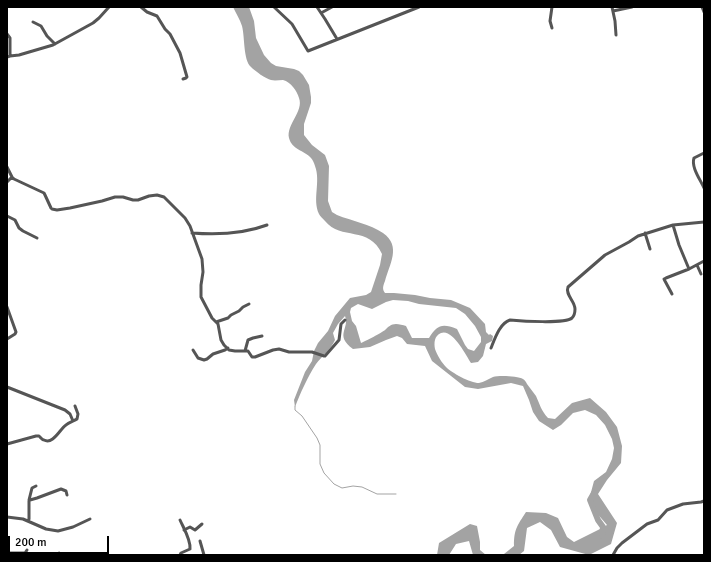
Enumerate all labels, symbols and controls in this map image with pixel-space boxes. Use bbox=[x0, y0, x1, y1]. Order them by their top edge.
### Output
scale bar bbox=[10, 528, 111, 554]
text: 200 m bbox=[15, 535, 47, 550]

